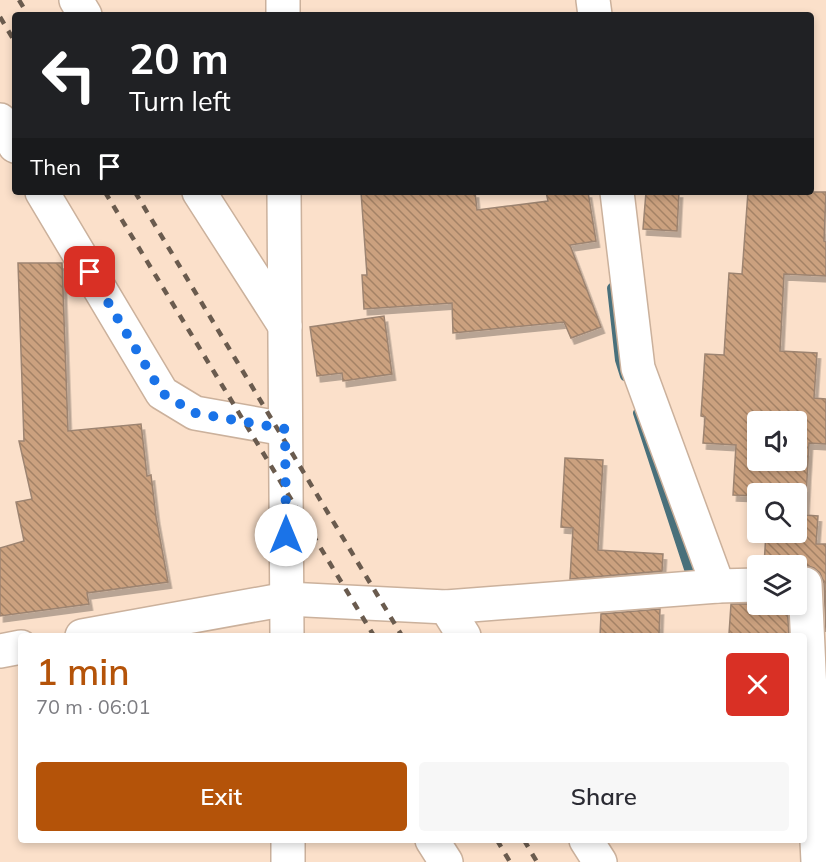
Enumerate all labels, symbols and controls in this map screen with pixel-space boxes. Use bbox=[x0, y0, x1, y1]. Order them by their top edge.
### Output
text: 20 m bbox=[129, 32, 229, 85]
icon: left bbox=[30, 36, 108, 114]
text: Turn left bbox=[129, 84, 231, 118]
icon: arrive bbox=[93, 150, 126, 183]
text: Then bbox=[30, 153, 81, 181]
pin bbox=[64, 246, 115, 297]
icon: arrive bbox=[73, 255, 106, 288]
map controls bbox=[747, 411, 807, 615]
button: sound bbox=[747, 411, 807, 471]
button: search bbox=[747, 483, 807, 543]
position arrow bbox=[254, 503, 318, 567]
button: layers bbox=[747, 555, 807, 615]
text: 1 min bbox=[36, 649, 130, 694]
button: close bbox=[726, 653, 789, 716]
text: 70 m · 06:01 bbox=[36, 694, 150, 719]
button: Exit bbox=[36, 762, 407, 831]
button: Share bbox=[419, 762, 789, 831]

